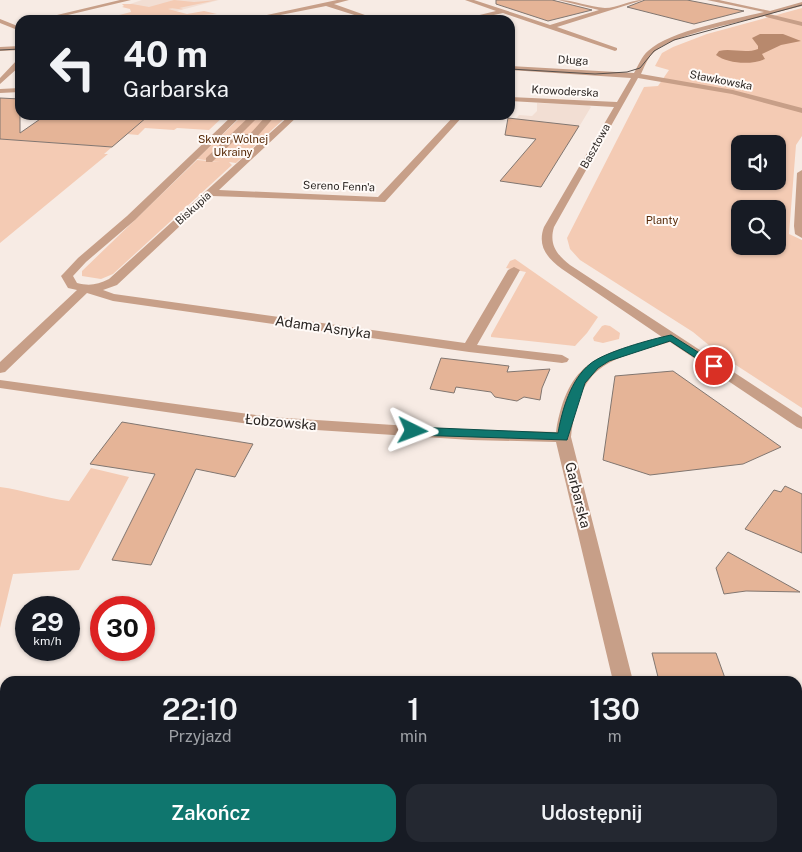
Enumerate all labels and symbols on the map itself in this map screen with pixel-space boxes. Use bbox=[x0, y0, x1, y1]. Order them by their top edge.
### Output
street label: Długa bbox=[557, 53, 589, 67]
street label: Sławkowska bbox=[689, 68, 753, 92]
street label: Krowoderska bbox=[531, 83, 599, 99]
street label: Basztowa bbox=[578, 122, 612, 170]
park label: Skwer Wolnej Ukrainy bbox=[198, 133, 268, 158]
street label: Sereno Fenn'a bbox=[303, 179, 375, 193]
street label: Biskupia bbox=[173, 189, 213, 227]
park label: Planty bbox=[646, 214, 678, 226]
street label: Adama Asnyka bbox=[274, 312, 372, 342]
pin bbox=[693, 345, 735, 387]
position arrow bbox=[386, 404, 438, 456]
street label: Łobzowska bbox=[245, 411, 317, 433]
street label: Garbarska bbox=[562, 460, 594, 530]
speed limit sign: 30 bbox=[90, 596, 155, 661]

